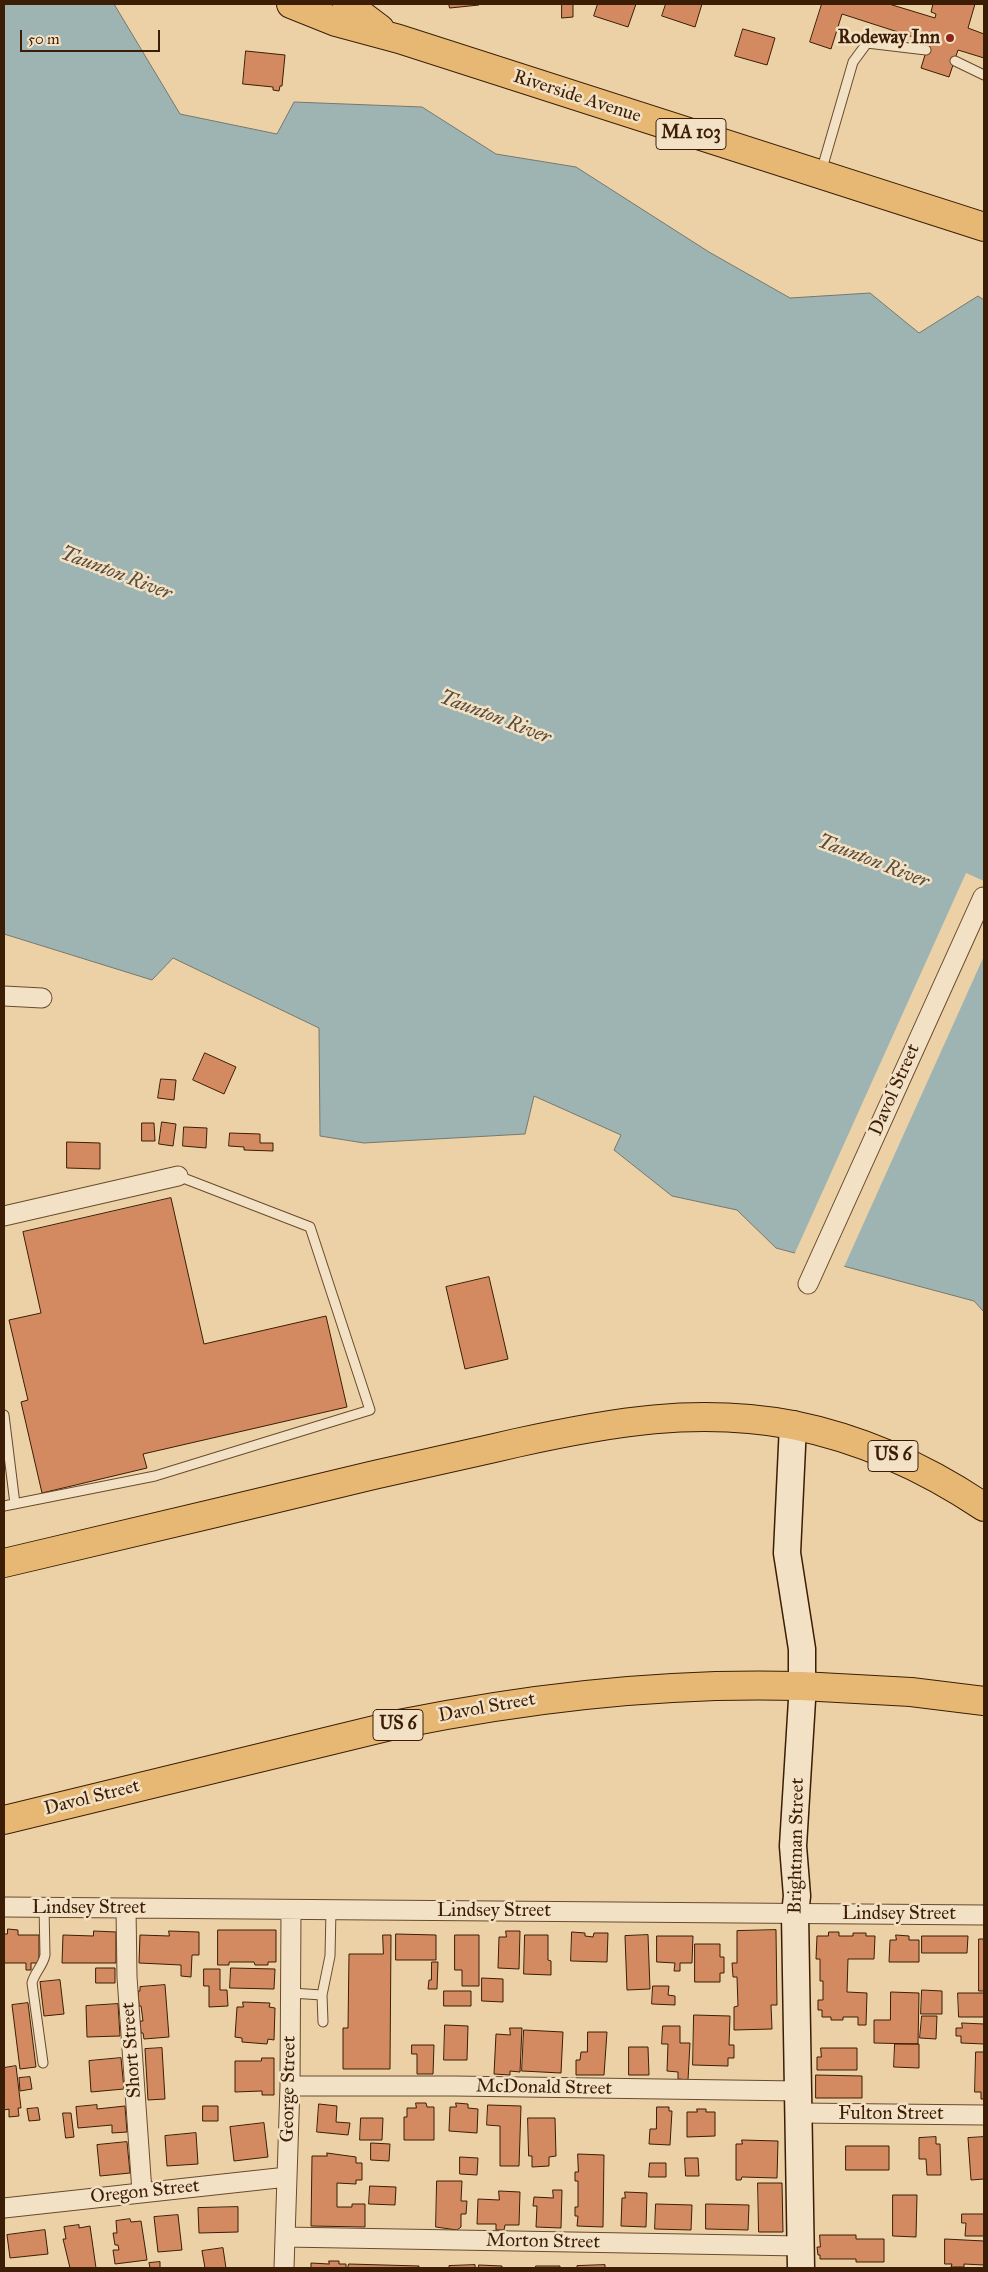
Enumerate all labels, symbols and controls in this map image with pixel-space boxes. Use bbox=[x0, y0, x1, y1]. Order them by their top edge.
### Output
scale bar bbox=[22, 20, 162, 52]
place label: Rodeway Inn bbox=[838, 27, 940, 49]
text: 50 m bbox=[28, 30, 60, 48]
marker: Rodeway Inn bbox=[944, 32, 956, 44]
street label: Riverside Avenue bbox=[510, 66, 644, 128]
road number: MA 103 bbox=[656, 118, 726, 150]
water label: Taunton River bbox=[57, 542, 175, 606]
water label: Taunton River bbox=[436, 686, 554, 750]
water label: Taunton River bbox=[814, 830, 932, 894]
street label: Davol Street bbox=[865, 1041, 925, 1139]
road number: US 6 bbox=[868, 1440, 918, 1472]
street label: Davol Street bbox=[437, 1688, 537, 1728]
road number: US 6 bbox=[373, 1710, 423, 1740]
street label: Davol Street bbox=[42, 1775, 142, 1821]
street label: Brightman Street bbox=[784, 1778, 810, 1914]
street label: Lindsey Street bbox=[32, 1897, 146, 1919]
street label: Lindsey Street bbox=[437, 1900, 551, 1922]
street label: Lindsey Street bbox=[842, 1903, 956, 1925]
street label: Short Street bbox=[117, 2001, 147, 2099]
street label: George Street bbox=[277, 2035, 301, 2143]
street label: McDonald Street bbox=[476, 2075, 612, 2101]
street label: Fulton Street bbox=[838, 2103, 944, 2125]
street label: Oregon Street bbox=[89, 2175, 201, 2209]
street label: Morton Street bbox=[486, 2230, 600, 2254]

